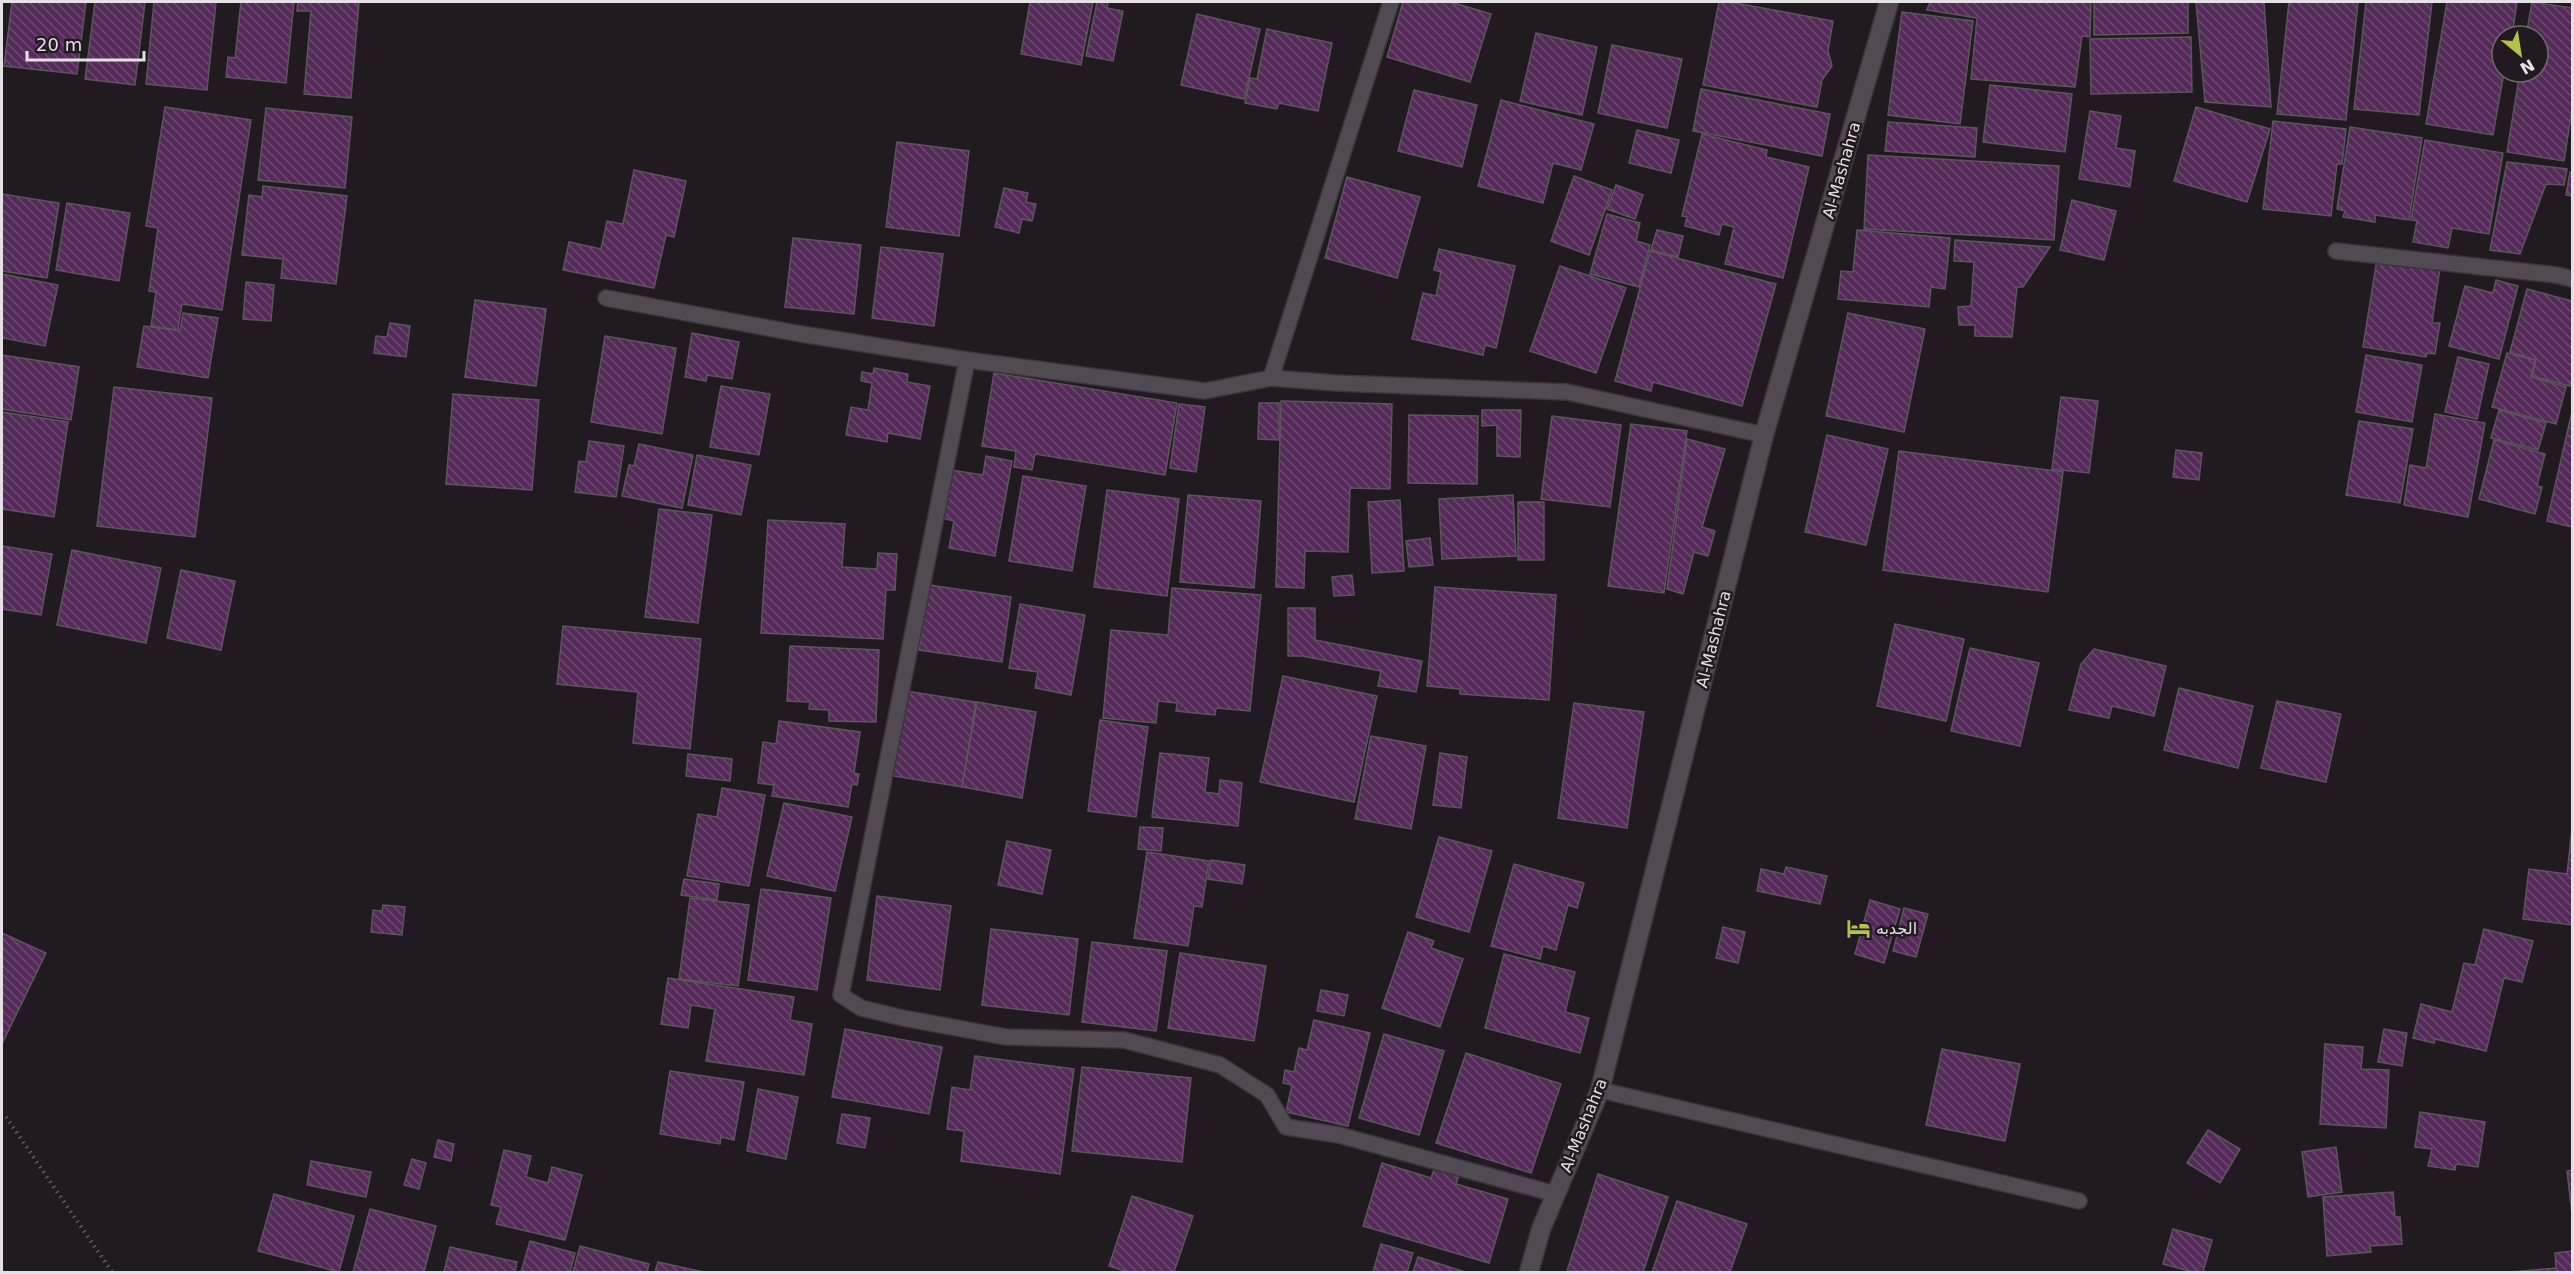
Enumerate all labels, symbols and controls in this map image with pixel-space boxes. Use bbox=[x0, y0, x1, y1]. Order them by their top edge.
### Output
scale bar bbox=[27, 24, 144, 62]
north arrow bbox=[2490, 24, 2550, 84]
text: 20 m bbox=[36, 34, 82, 55]
text: N bbox=[2517, 55, 2538, 78]
street label: Al-Mashahra bbox=[1819, 120, 1864, 221]
street label: Al-Mashahra bbox=[1692, 589, 1735, 690]
hotel icon: الجدبه bbox=[1845, 915, 1871, 941]
place label: الجدبه bbox=[1876, 919, 1917, 938]
street label: Al-Mashahra bbox=[1556, 1075, 1611, 1175]

